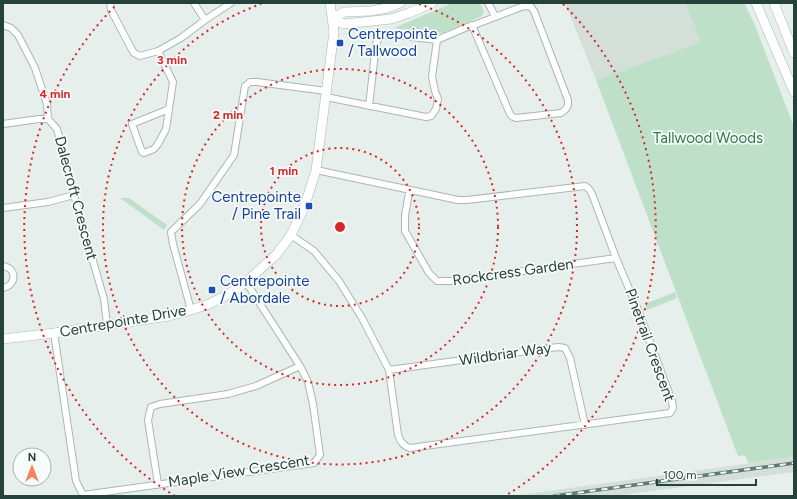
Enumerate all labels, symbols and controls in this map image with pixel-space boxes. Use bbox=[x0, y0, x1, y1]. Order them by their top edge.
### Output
place label: Centrepointe / Tallwood bbox=[348, 25, 438, 60]
marker: Centrepointe / Tallwood bbox=[335, 38, 345, 48]
text: 3 min bbox=[157, 53, 187, 67]
text: 4 min bbox=[40, 87, 71, 101]
text: 2 min bbox=[213, 108, 243, 122]
park label: Tallwood Woods bbox=[653, 129, 763, 147]
street label: Dalecroft Crescent bbox=[51, 134, 101, 262]
text: 1 min bbox=[270, 164, 298, 178]
place label: Centrepointe / Pine Trail bbox=[211, 188, 301, 223]
marker: Centrepointe / Pine Trail bbox=[304, 201, 314, 211]
centre of rings bbox=[333, 220, 347, 234]
street label: Rockcress Garden bbox=[451, 255, 575, 289]
place label: Centrepointe / Abordale bbox=[220, 272, 310, 307]
marker: Centrepointe / Abordale bbox=[207, 285, 217, 295]
street label: Pinetrail Crescent bbox=[621, 286, 679, 404]
street label: Centrepointe Drive bbox=[58, 301, 188, 341]
street label: Wildbriar Way bbox=[458, 339, 552, 369]
north arrow bbox=[12, 447, 52, 487]
text: N bbox=[28, 451, 36, 464]
street label: Maple View Crescent bbox=[167, 451, 311, 491]
scale bar bbox=[657, 461, 756, 487]
text: 100 m bbox=[663, 468, 697, 482]

